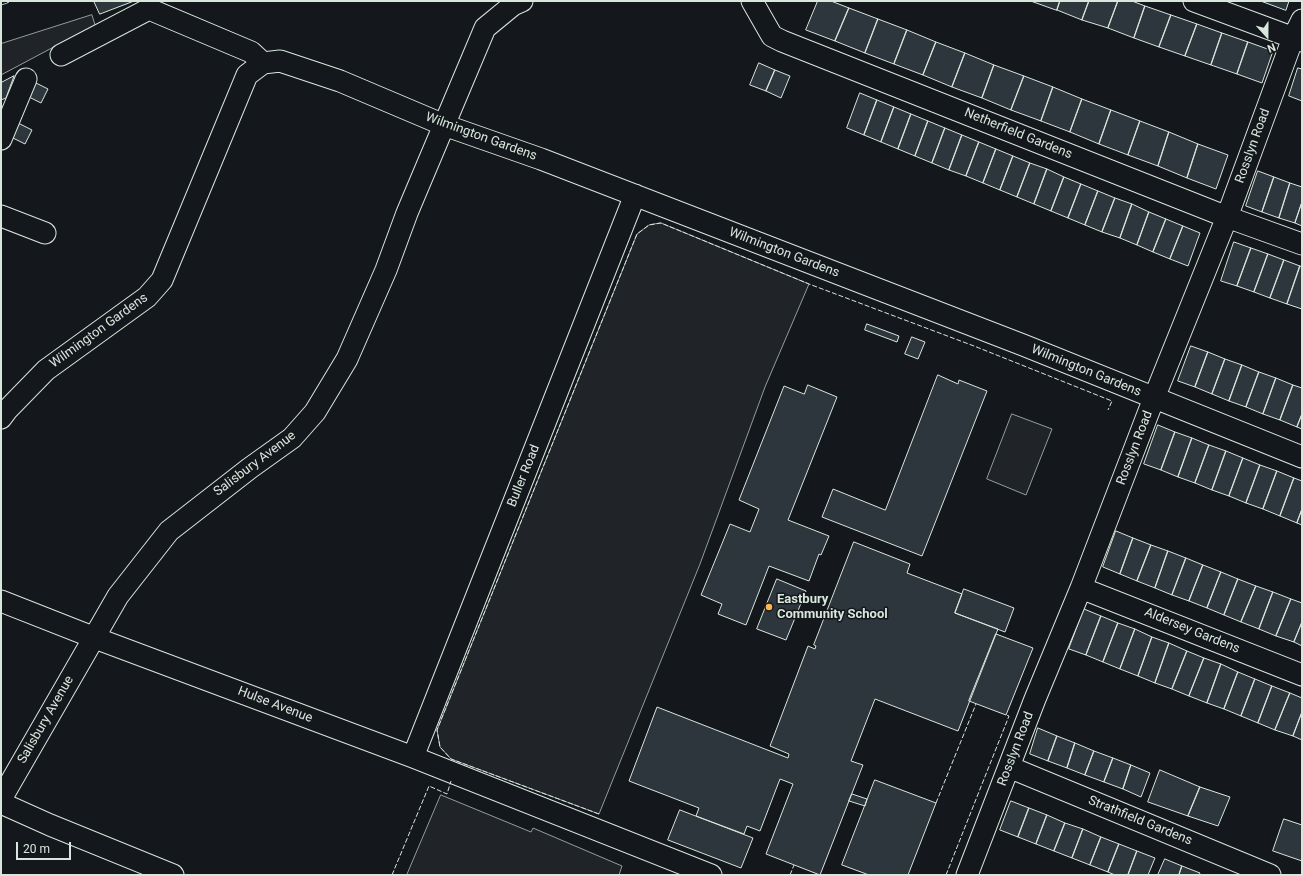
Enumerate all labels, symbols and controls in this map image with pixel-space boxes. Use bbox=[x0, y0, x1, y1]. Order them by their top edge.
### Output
north arrow bbox=[1247, 16, 1287, 56]
text: N bbox=[1266, 40, 1277, 55]
street label: Netherfield Gardens bbox=[962, 105, 1074, 163]
street label: Rosslyn Road bbox=[1232, 107, 1274, 185]
street label: Wilmington Gardens bbox=[423, 110, 539, 164]
street label: Wilmington Gardens bbox=[727, 225, 841, 281]
street label: Wilmington Gardens bbox=[47, 290, 151, 372]
street label: Wilmington Gardens bbox=[1029, 342, 1143, 400]
street label: Rosslyn Road bbox=[1114, 409, 1156, 487]
street label: Salisbury Avenue bbox=[211, 428, 299, 500]
street label: Buller Road bbox=[504, 443, 544, 509]
place label: Eastbury Community School bbox=[777, 592, 888, 623]
marker: Eastbury Community School bbox=[764, 602, 774, 612]
street label: Aldersey Gardens bbox=[1142, 605, 1242, 657]
street label: Salisbury Avenue bbox=[15, 673, 77, 767]
street label: Hulse Avenue bbox=[235, 684, 315, 726]
street label: Rosslyn Road bbox=[995, 710, 1037, 788]
street label: Strathfield Gardens bbox=[1086, 793, 1194, 849]
scale bar bbox=[18, 834, 73, 860]
text: 20 m bbox=[23, 842, 50, 856]

